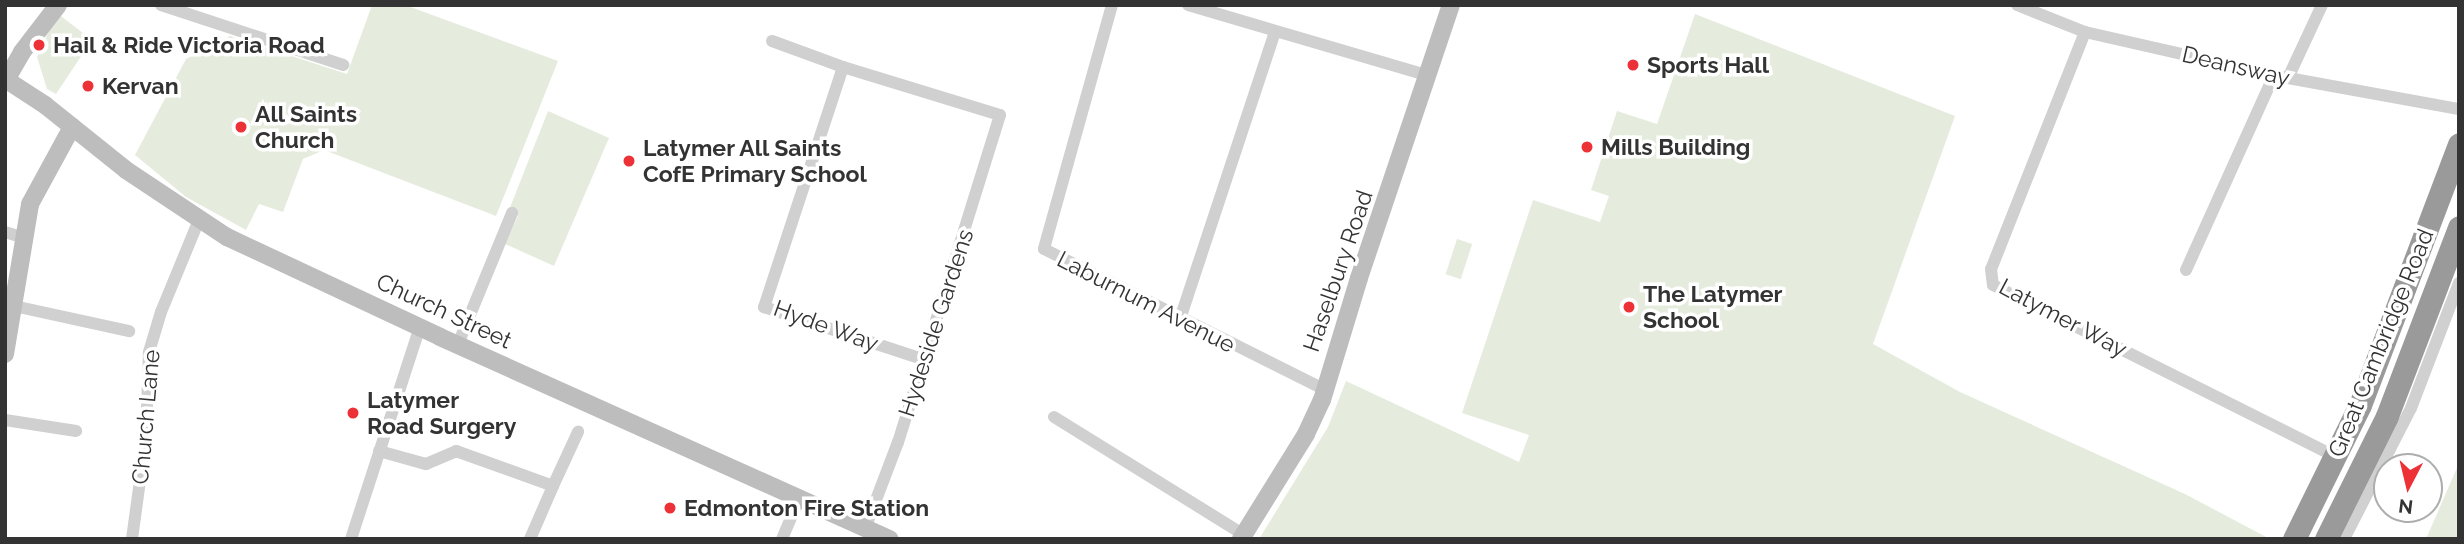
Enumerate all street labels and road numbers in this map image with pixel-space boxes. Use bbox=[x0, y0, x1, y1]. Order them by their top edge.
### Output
street label: Deansway bbox=[2179, 40, 2293, 92]
street label: Haselbury Road bbox=[1297, 186, 1379, 356]
street label: Great Cambridge Road bbox=[2323, 225, 2439, 461]
street label: Hydeside Gardens bbox=[893, 226, 979, 420]
street label: Laburnum Avenue bbox=[1052, 245, 1240, 359]
street label: Church Street bbox=[372, 268, 516, 354]
street label: Latymer Way bbox=[1994, 272, 2132, 364]
street label: Hyde Way bbox=[770, 294, 882, 358]
street label: Church Lane bbox=[126, 348, 166, 486]

